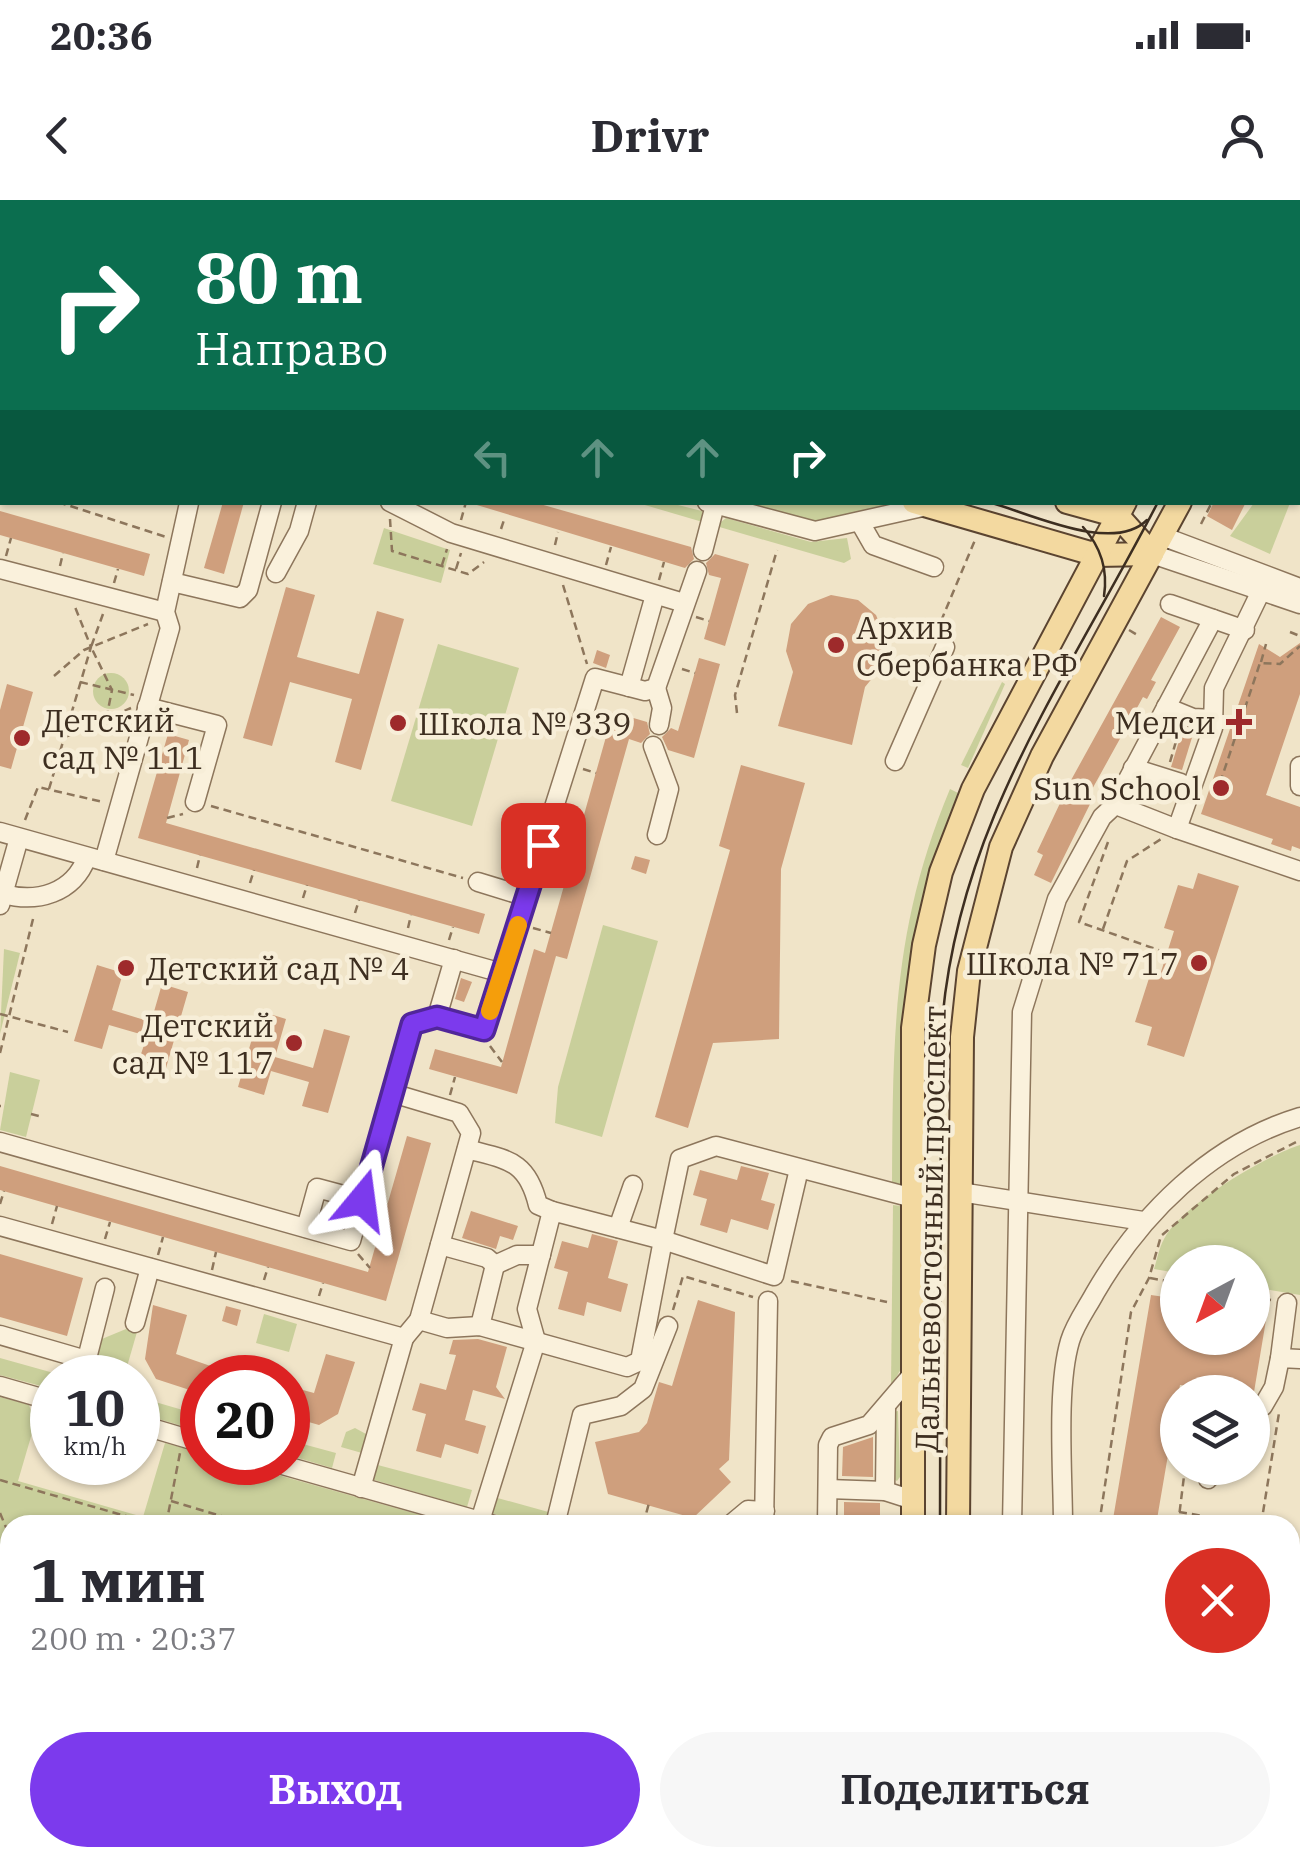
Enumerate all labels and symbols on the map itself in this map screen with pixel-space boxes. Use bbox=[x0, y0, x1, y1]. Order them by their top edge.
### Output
place label: Архив Сбербанка РФ bbox=[856, 606, 1078, 685]
marker: Архив Сбербанка РФ bbox=[825, 634, 847, 656]
place label: Детский сад № 111 bbox=[42, 699, 204, 778]
place label: Медси bbox=[1114, 701, 1216, 743]
place label: Школа № 339 bbox=[418, 702, 632, 744]
marker: Медси bbox=[1226, 709, 1252, 735]
marker: Школа № 339 bbox=[387, 712, 409, 734]
marker: Детский сад № 111 bbox=[11, 727, 33, 749]
place label: Sun School bbox=[1033, 767, 1201, 809]
marker: Sun School bbox=[1210, 777, 1232, 799]
pin bbox=[501, 803, 586, 888]
place label: Школа № 717 bbox=[965, 942, 1179, 984]
place label: Детский сад № 4 bbox=[146, 947, 410, 989]
marker: Школа № 717 bbox=[1188, 952, 1210, 974]
marker: Детский сад № 4 bbox=[115, 957, 137, 979]
place label: Детский сад № 117 bbox=[112, 1004, 274, 1083]
street label: Дальневосточный проспект bbox=[905, 1005, 955, 1453]
marker: Детский сад № 117 bbox=[283, 1032, 305, 1054]
position arrow bbox=[310, 1148, 414, 1252]
north arrow bbox=[1160, 1245, 1270, 1355]
speed limit sign: 20 bbox=[180, 1355, 310, 1485]

